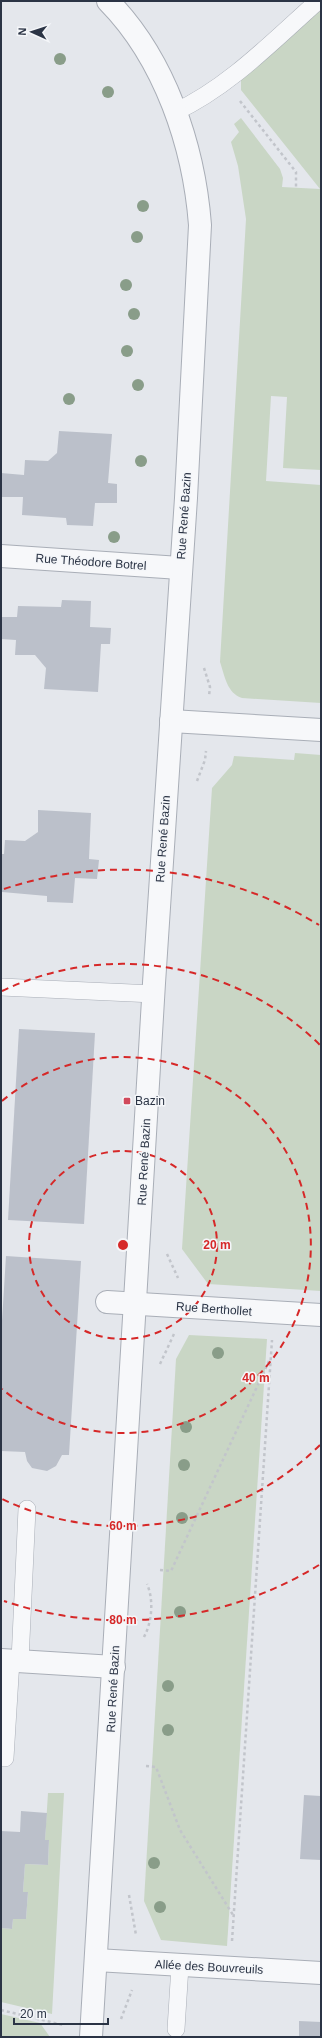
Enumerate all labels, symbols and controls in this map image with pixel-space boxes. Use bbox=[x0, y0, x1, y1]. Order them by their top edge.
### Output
north arrow bbox=[12, 12, 52, 52]
text: N bbox=[16, 27, 28, 36]
street label: Rue René Bazin bbox=[174, 472, 194, 560]
street label: Rue Théodore Botrel bbox=[35, 551, 147, 573]
street label: Rue René Bazin bbox=[153, 795, 173, 883]
place label: Bazin bbox=[135, 1094, 165, 1108]
marker: Bazin bbox=[122, 1096, 132, 1106]
street label: Rue René Bazin bbox=[135, 1118, 153, 1206]
centre of rings bbox=[116, 1238, 130, 1252]
text: 20 m bbox=[203, 1238, 231, 1252]
street label: Rue Berthollet bbox=[176, 1299, 253, 1319]
text: 40 m bbox=[242, 1371, 270, 1385]
text: 60 m bbox=[109, 1519, 137, 1533]
text: 80 m bbox=[109, 1613, 137, 1627]
street label: Rue René Bazin bbox=[104, 1645, 122, 1733]
street label: Allée des Bouvreuils bbox=[154, 1957, 264, 1977]
scale bar bbox=[14, 2000, 108, 2026]
text: 20 m bbox=[20, 2007, 47, 2021]

